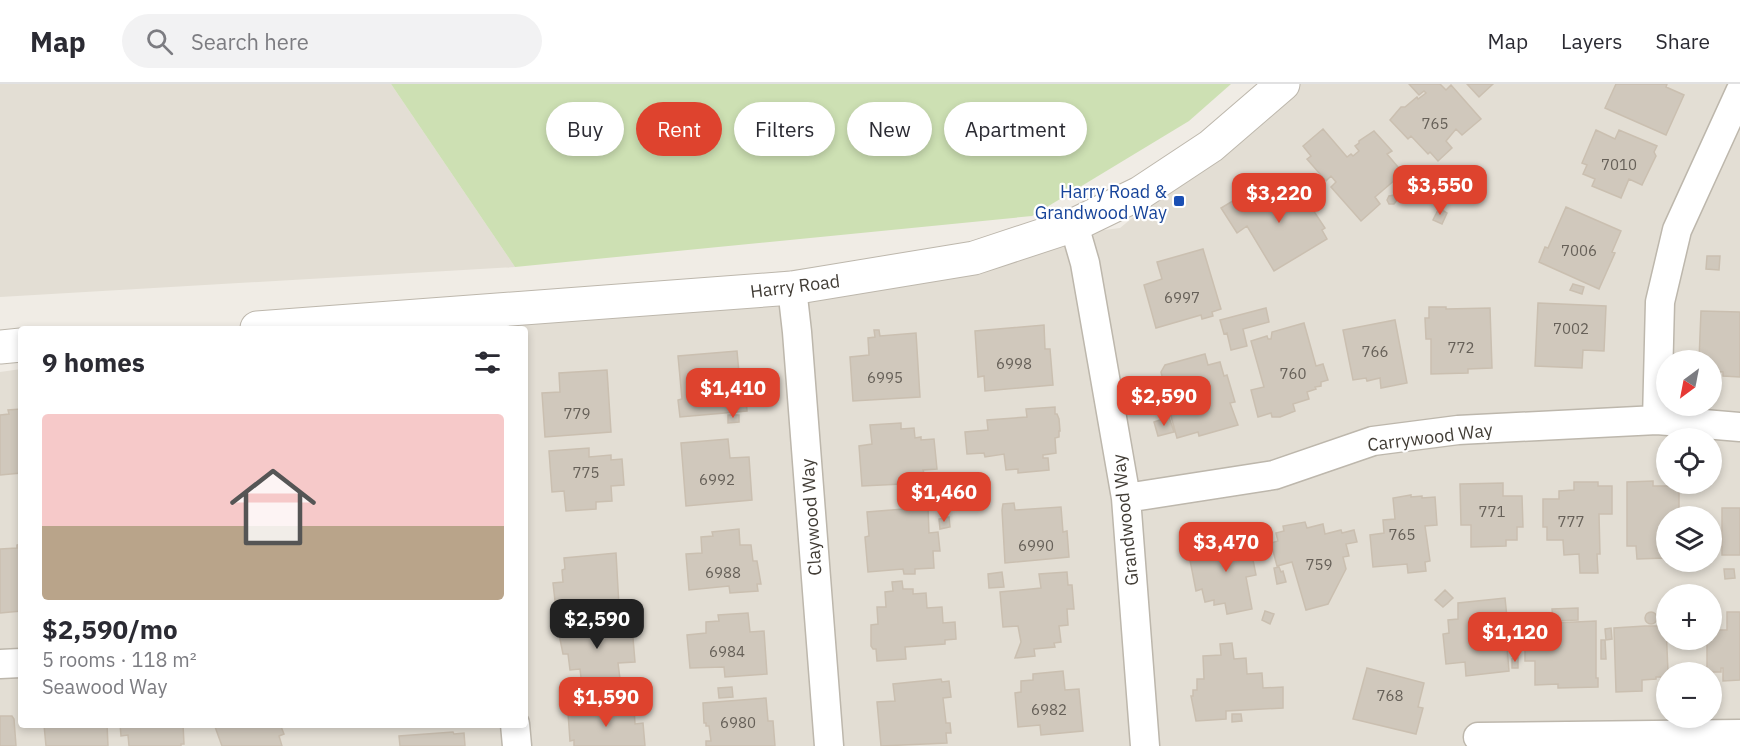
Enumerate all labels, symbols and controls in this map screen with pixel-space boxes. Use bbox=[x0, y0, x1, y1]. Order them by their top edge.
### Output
search box bbox=[122, 14, 542, 68]
text: Map bbox=[30, 23, 86, 60]
icon: search bbox=[143, 25, 176, 58]
text: Search here bbox=[191, 27, 309, 56]
text: Map bbox=[1488, 27, 1528, 55]
text: Layers bbox=[1561, 27, 1623, 55]
text: Share bbox=[1656, 27, 1710, 55]
chip: Buy bbox=[546, 102, 624, 156]
chip: Rent bbox=[636, 102, 722, 156]
chip: Filters bbox=[734, 102, 835, 156]
chip: New bbox=[847, 102, 932, 156]
chip: Apartment bbox=[944, 102, 1087, 156]
house number: 765 bbox=[1421, 114, 1449, 133]
house number: 7010 bbox=[1601, 155, 1637, 174]
pin: $3,550 bbox=[1391, 165, 1489, 216]
text: $3,550 bbox=[1407, 171, 1473, 198]
pin: $3,220 bbox=[1230, 173, 1328, 224]
text: $3,220 bbox=[1246, 179, 1312, 206]
place label: Harry Road & Grandwood Way bbox=[1035, 180, 1167, 224]
marker: Harry Road & Grandwood Way bbox=[1172, 194, 1186, 208]
house number: 7006 bbox=[1561, 241, 1597, 260]
street label: Harry Road bbox=[749, 269, 841, 303]
house number: 6997 bbox=[1164, 288, 1200, 307]
house number: 7002 bbox=[1553, 319, 1589, 338]
house number: 772 bbox=[1447, 338, 1475, 357]
house number: 766 bbox=[1361, 342, 1389, 361]
text: 9 homes bbox=[42, 345, 145, 379]
icon: filters bbox=[471, 346, 504, 379]
north arrow bbox=[1656, 350, 1722, 416]
map controls bbox=[1656, 350, 1722, 728]
house number: 6998 bbox=[996, 354, 1032, 373]
house number: 760 bbox=[1279, 364, 1307, 383]
pin: $1,410 bbox=[684, 368, 782, 419]
house number: 6995 bbox=[867, 368, 903, 387]
text: $1,410 bbox=[700, 374, 766, 401]
pin: $2,590 bbox=[1115, 376, 1213, 427]
text: $2,590 bbox=[1131, 382, 1197, 409]
house number: 779 bbox=[563, 404, 591, 423]
street label: Carrywood Way bbox=[1366, 418, 1494, 456]
button: locate bbox=[1656, 428, 1722, 494]
icon: home bbox=[219, 453, 327, 561]
street label: Grandwood Way bbox=[1107, 453, 1143, 587]
street label: Claywood Way bbox=[795, 458, 827, 576]
house number: 775 bbox=[572, 463, 600, 482]
house number: 6992 bbox=[699, 470, 735, 489]
pin: $1,460 bbox=[895, 472, 993, 523]
text: $1,460 bbox=[911, 478, 977, 505]
house number: 771 bbox=[1478, 502, 1506, 521]
button: layers bbox=[1656, 506, 1722, 572]
house number: 777 bbox=[1557, 512, 1585, 531]
pin: $3,470 bbox=[1177, 522, 1275, 573]
house number: 765 bbox=[1388, 525, 1416, 544]
text: $3,470 bbox=[1193, 528, 1259, 555]
house number: 6990 bbox=[1018, 536, 1054, 555]
house number: 759 bbox=[1305, 555, 1333, 574]
house number: 6988 bbox=[705, 563, 741, 582]
button: + bbox=[1656, 584, 1722, 650]
pin: $2,590 bbox=[548, 599, 646, 650]
text: $2,590 bbox=[564, 605, 630, 632]
text: $2,590/mo bbox=[42, 612, 178, 646]
pin: $1,120 bbox=[1466, 612, 1564, 663]
text: $1,120 bbox=[1482, 618, 1548, 645]
house number: 6984 bbox=[709, 642, 745, 661]
text: 5 rooms · 118 m² bbox=[42, 646, 197, 673]
button: − bbox=[1656, 662, 1722, 728]
text: Seawood Way bbox=[42, 673, 167, 700]
pin: $1,590 bbox=[557, 677, 655, 728]
text: $1,590 bbox=[573, 683, 639, 710]
house number: 768 bbox=[1376, 686, 1404, 705]
house number: 6982 bbox=[1031, 700, 1067, 719]
house number: 6980 bbox=[720, 713, 756, 732]

